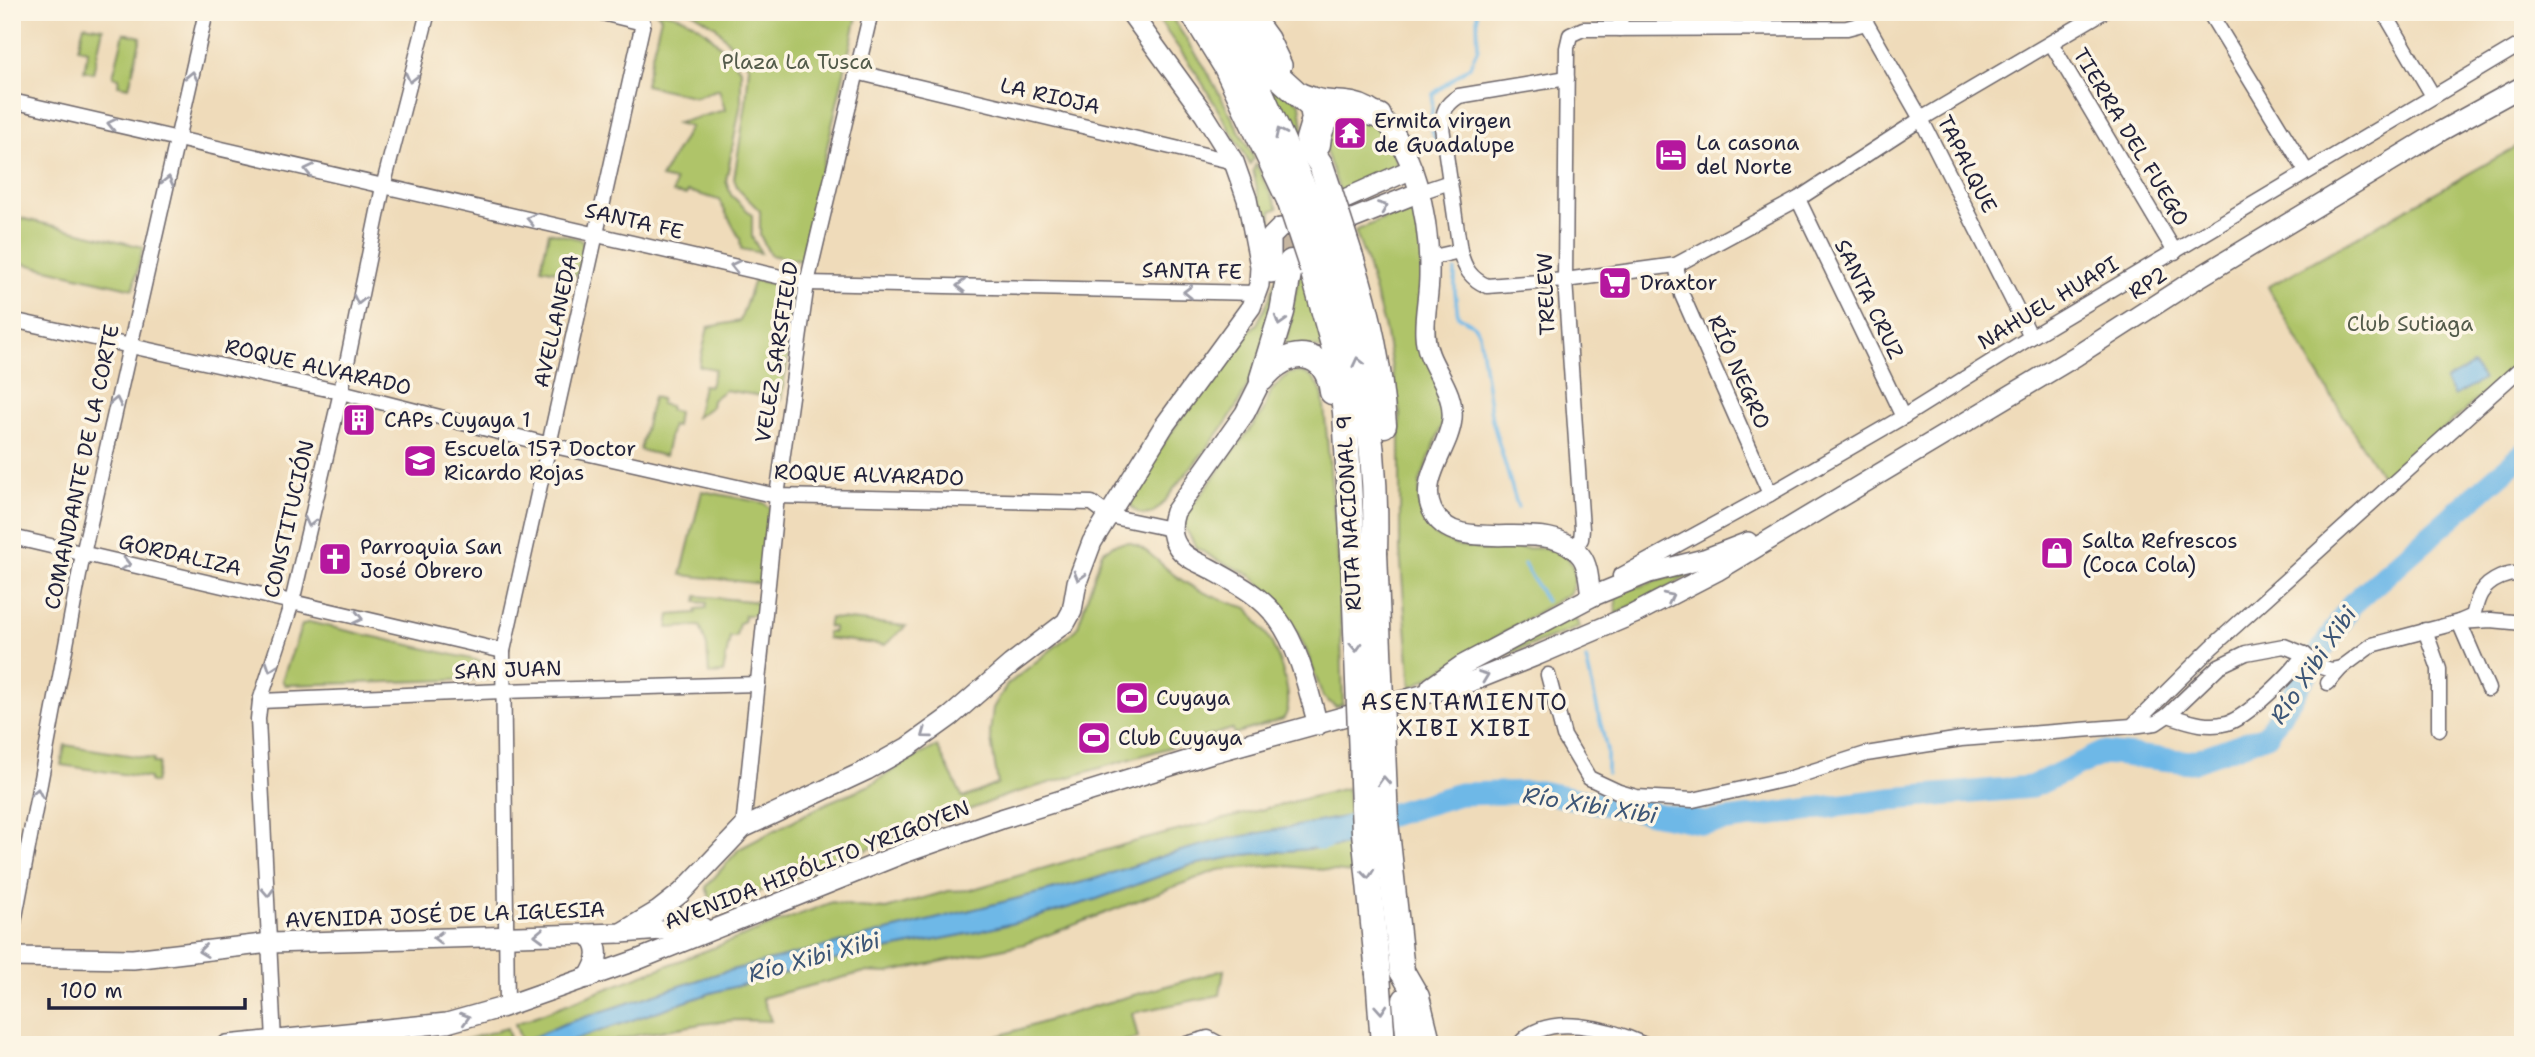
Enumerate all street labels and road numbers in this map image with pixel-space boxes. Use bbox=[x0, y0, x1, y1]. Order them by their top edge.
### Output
street label: TIERRA DEL FUEGO bbox=[2067, 43, 2195, 231]
street label: LA RIOJA bbox=[997, 71, 1103, 121]
street label: TAPALQUE bbox=[1930, 110, 2004, 218]
street label: SANTA FE bbox=[582, 196, 686, 246]
street label: SANTA CRUZ bbox=[1828, 235, 1910, 364]
street label: NAHUEL HUAPI bbox=[1972, 250, 2124, 356]
street label: AVELLANEDA bbox=[527, 252, 585, 390]
street label: TRELEW bbox=[1531, 252, 1561, 336]
street label: SANTA FE bbox=[1142, 256, 1242, 286]
street label: VELEZ SARSFIELD bbox=[749, 259, 805, 445]
street label: RP2 bbox=[2123, 260, 2173, 306]
street label: RÍO NEGRO bbox=[1701, 310, 1777, 433]
street label: COMANDANTE DE LA CORTE bbox=[38, 322, 126, 612]
street label: ROQUE ALVARADO bbox=[222, 332, 414, 402]
street label: RUTA NACIONAL 9 bbox=[1330, 414, 1368, 612]
street label: CONSTITUCIÓN bbox=[256, 437, 321, 601]
street label: ROQUE ALVARADO bbox=[773, 458, 965, 492]
street label: GORDALIZA bbox=[116, 527, 244, 583]
street label: SAN JUAN bbox=[454, 654, 562, 686]
street label: AVENIDA HIPÓLITO YRIGOYEN bbox=[660, 793, 974, 936]
street label: AVENIDA JOSÉ DE LA IGLESIA bbox=[285, 894, 605, 935]

